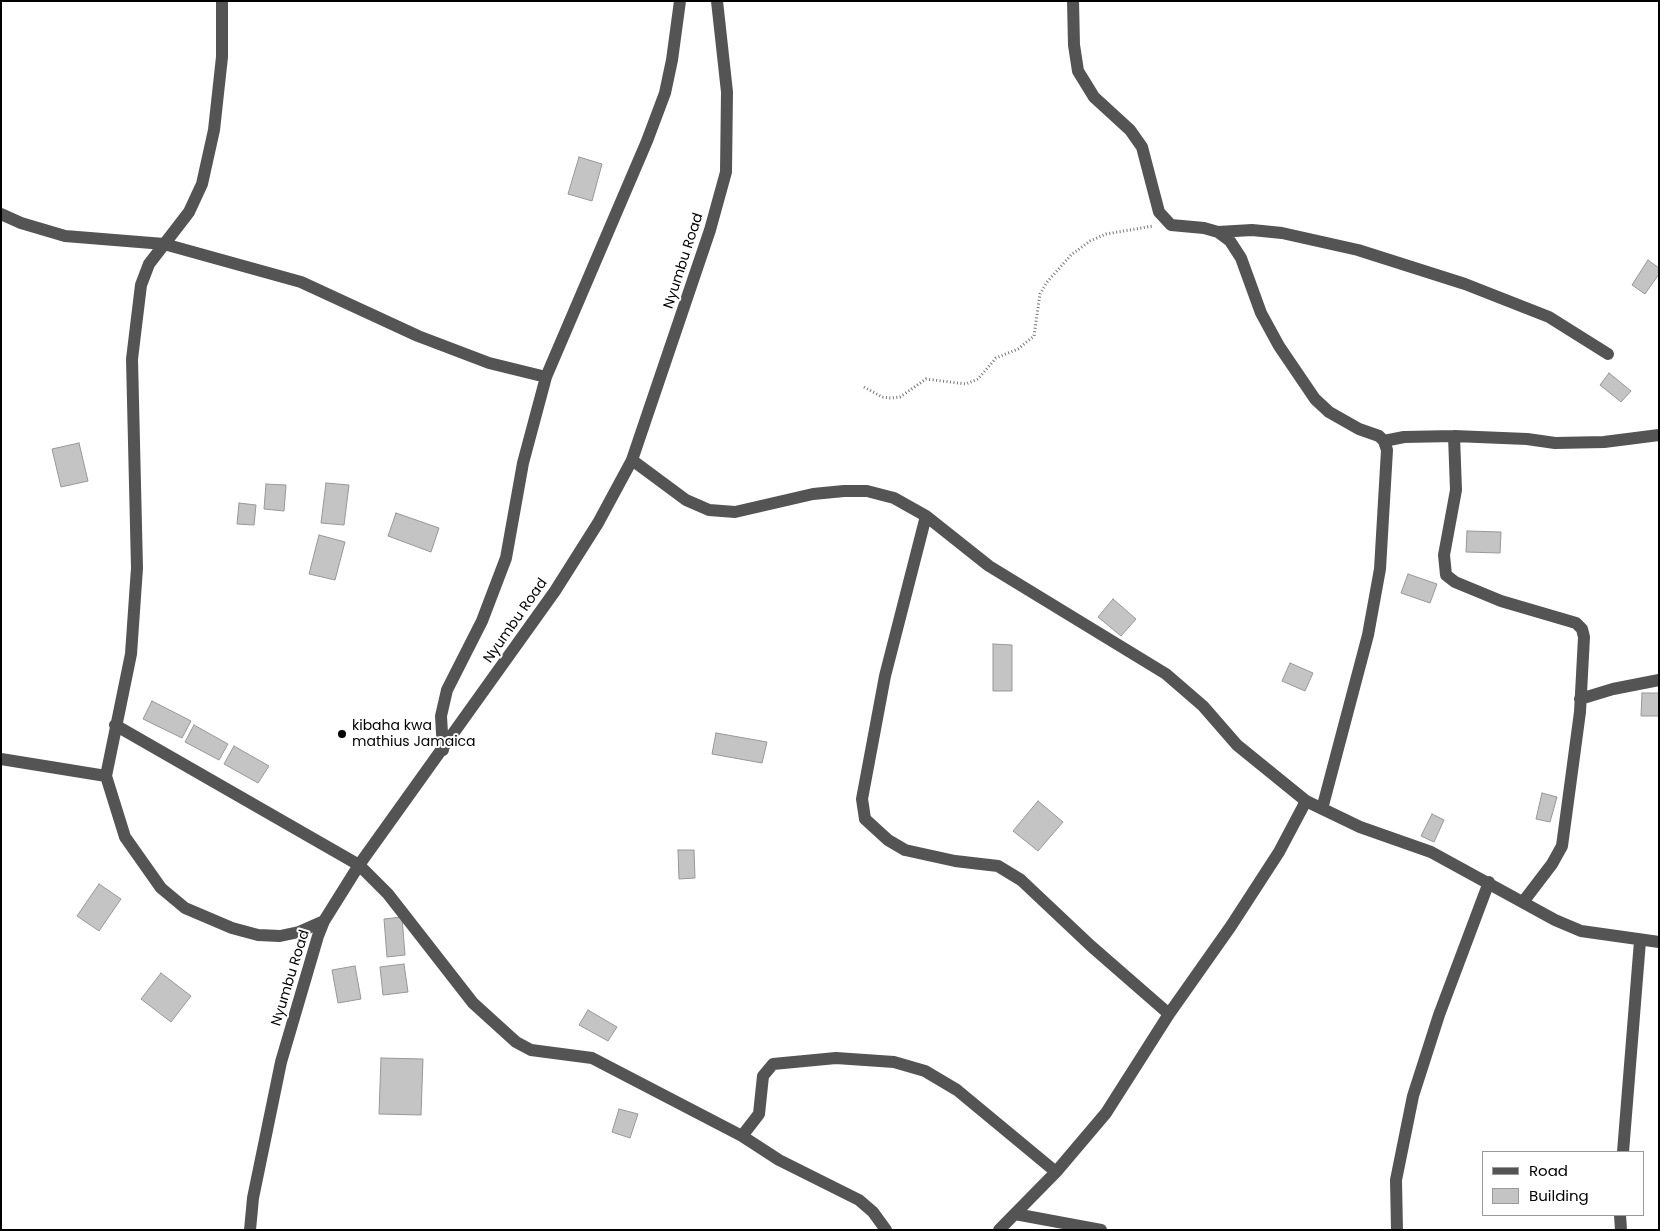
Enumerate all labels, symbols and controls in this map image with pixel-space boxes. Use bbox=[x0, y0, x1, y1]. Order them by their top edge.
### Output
street label: Nyumbu Road bbox=[661, 211, 707, 311]
street label: Nyumbu Road bbox=[481, 575, 551, 667]
place label: kibaha kwa mathius Jamaica bbox=[352, 718, 476, 750]
marker: kibaha kwa mathius Jamaica bbox=[336, 728, 348, 740]
street label: Nyumbu Road bbox=[268, 928, 314, 1028]
legend bbox=[1482, 1151, 1645, 1216]
text: Road bbox=[1529, 1160, 1568, 1181]
text: Building bbox=[1529, 1185, 1589, 1206]

